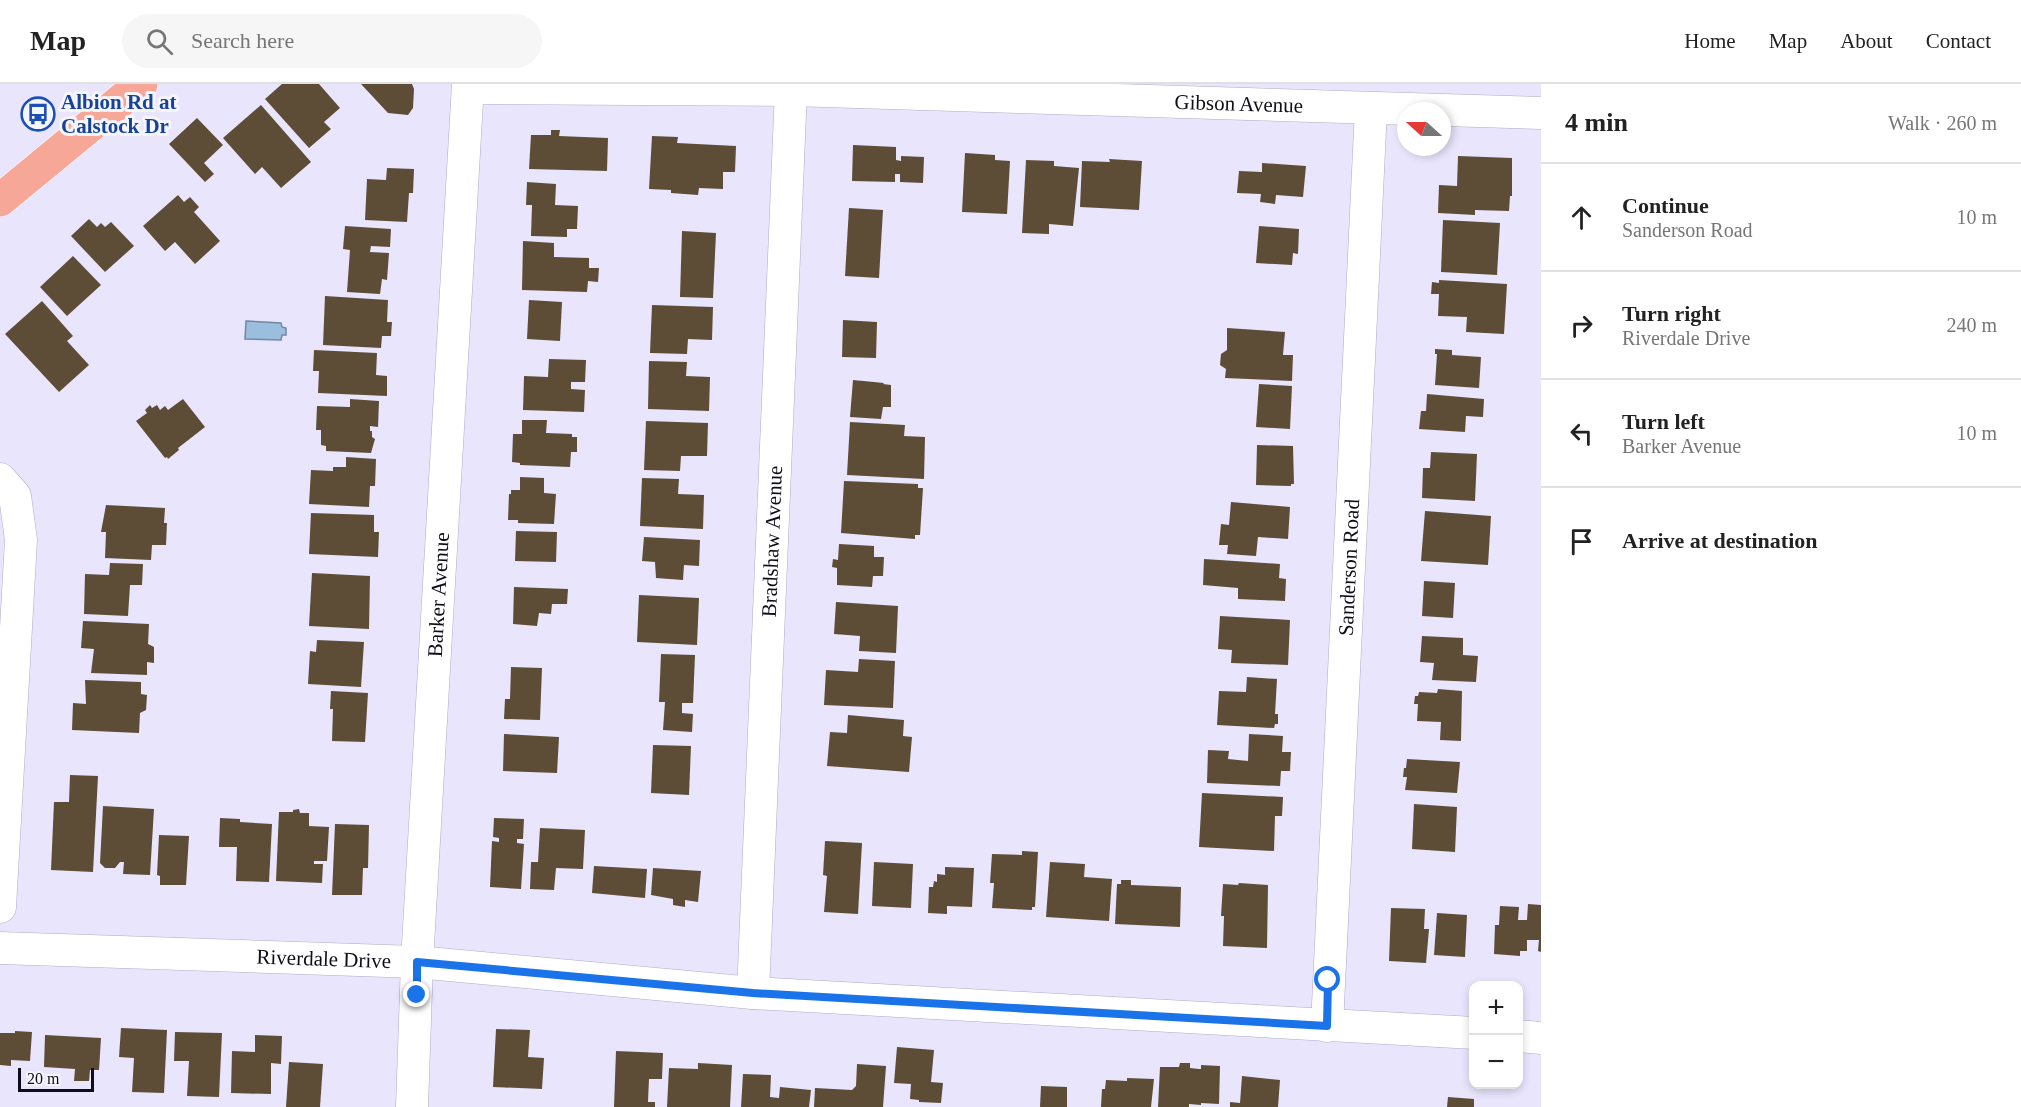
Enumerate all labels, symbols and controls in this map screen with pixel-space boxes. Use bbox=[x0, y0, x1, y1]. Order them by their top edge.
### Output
search box bbox=[122, 14, 542, 68]
text: Map bbox=[30, 25, 86, 56]
icon: search bbox=[143, 25, 176, 58]
text: Search here bbox=[191, 28, 294, 53]
text: Home bbox=[1684, 29, 1736, 53]
text: Map bbox=[1769, 29, 1807, 53]
text: About bbox=[1840, 29, 1893, 53]
text: Contact bbox=[1926, 29, 1991, 53]
place label: Albion Rd at Calstock Dr bbox=[61, 90, 177, 138]
street label: Gibson Avenue bbox=[1174, 90, 1303, 118]
bus stop icon: Albion Rd at Calstock Dr bbox=[20, 96, 56, 132]
north arrow bbox=[1397, 102, 1451, 156]
text: 4 min bbox=[1565, 108, 1628, 137]
text: Walk · 260 m bbox=[1888, 112, 1997, 134]
text: Continue bbox=[1622, 193, 1709, 218]
icon: ahead bbox=[1565, 201, 1598, 234]
text: 10 m bbox=[1956, 206, 1997, 228]
text: Sanderson Road bbox=[1622, 219, 1753, 241]
text: Turn right bbox=[1622, 301, 1721, 326]
icon: right bbox=[1565, 309, 1598, 342]
text: 240 m bbox=[1946, 314, 1997, 336]
text: Riverdale Drive bbox=[1622, 327, 1750, 349]
text: Turn left bbox=[1622, 409, 1705, 434]
icon: left bbox=[1565, 417, 1598, 450]
text: 10 m bbox=[1956, 422, 1997, 444]
text: Barker Avenue bbox=[1622, 435, 1741, 457]
street label: Bradshaw Avenue bbox=[757, 465, 787, 618]
street label: Sanderson Road bbox=[1334, 498, 1364, 637]
icon: arrive bbox=[1565, 525, 1598, 558]
text: Arrive at destination bbox=[1622, 528, 1818, 553]
street label: Barker Avenue bbox=[423, 532, 454, 658]
street label: Riverdale Drive bbox=[256, 945, 392, 973]
route start bbox=[1314, 966, 1340, 992]
route end bbox=[403, 981, 429, 1007]
map controls bbox=[1469, 981, 1523, 1089]
button: + bbox=[1469, 981, 1523, 1035]
button: − bbox=[1469, 1035, 1523, 1089]
scale bar bbox=[18, 1065, 94, 1092]
text: 20 m bbox=[27, 1070, 59, 1087]

